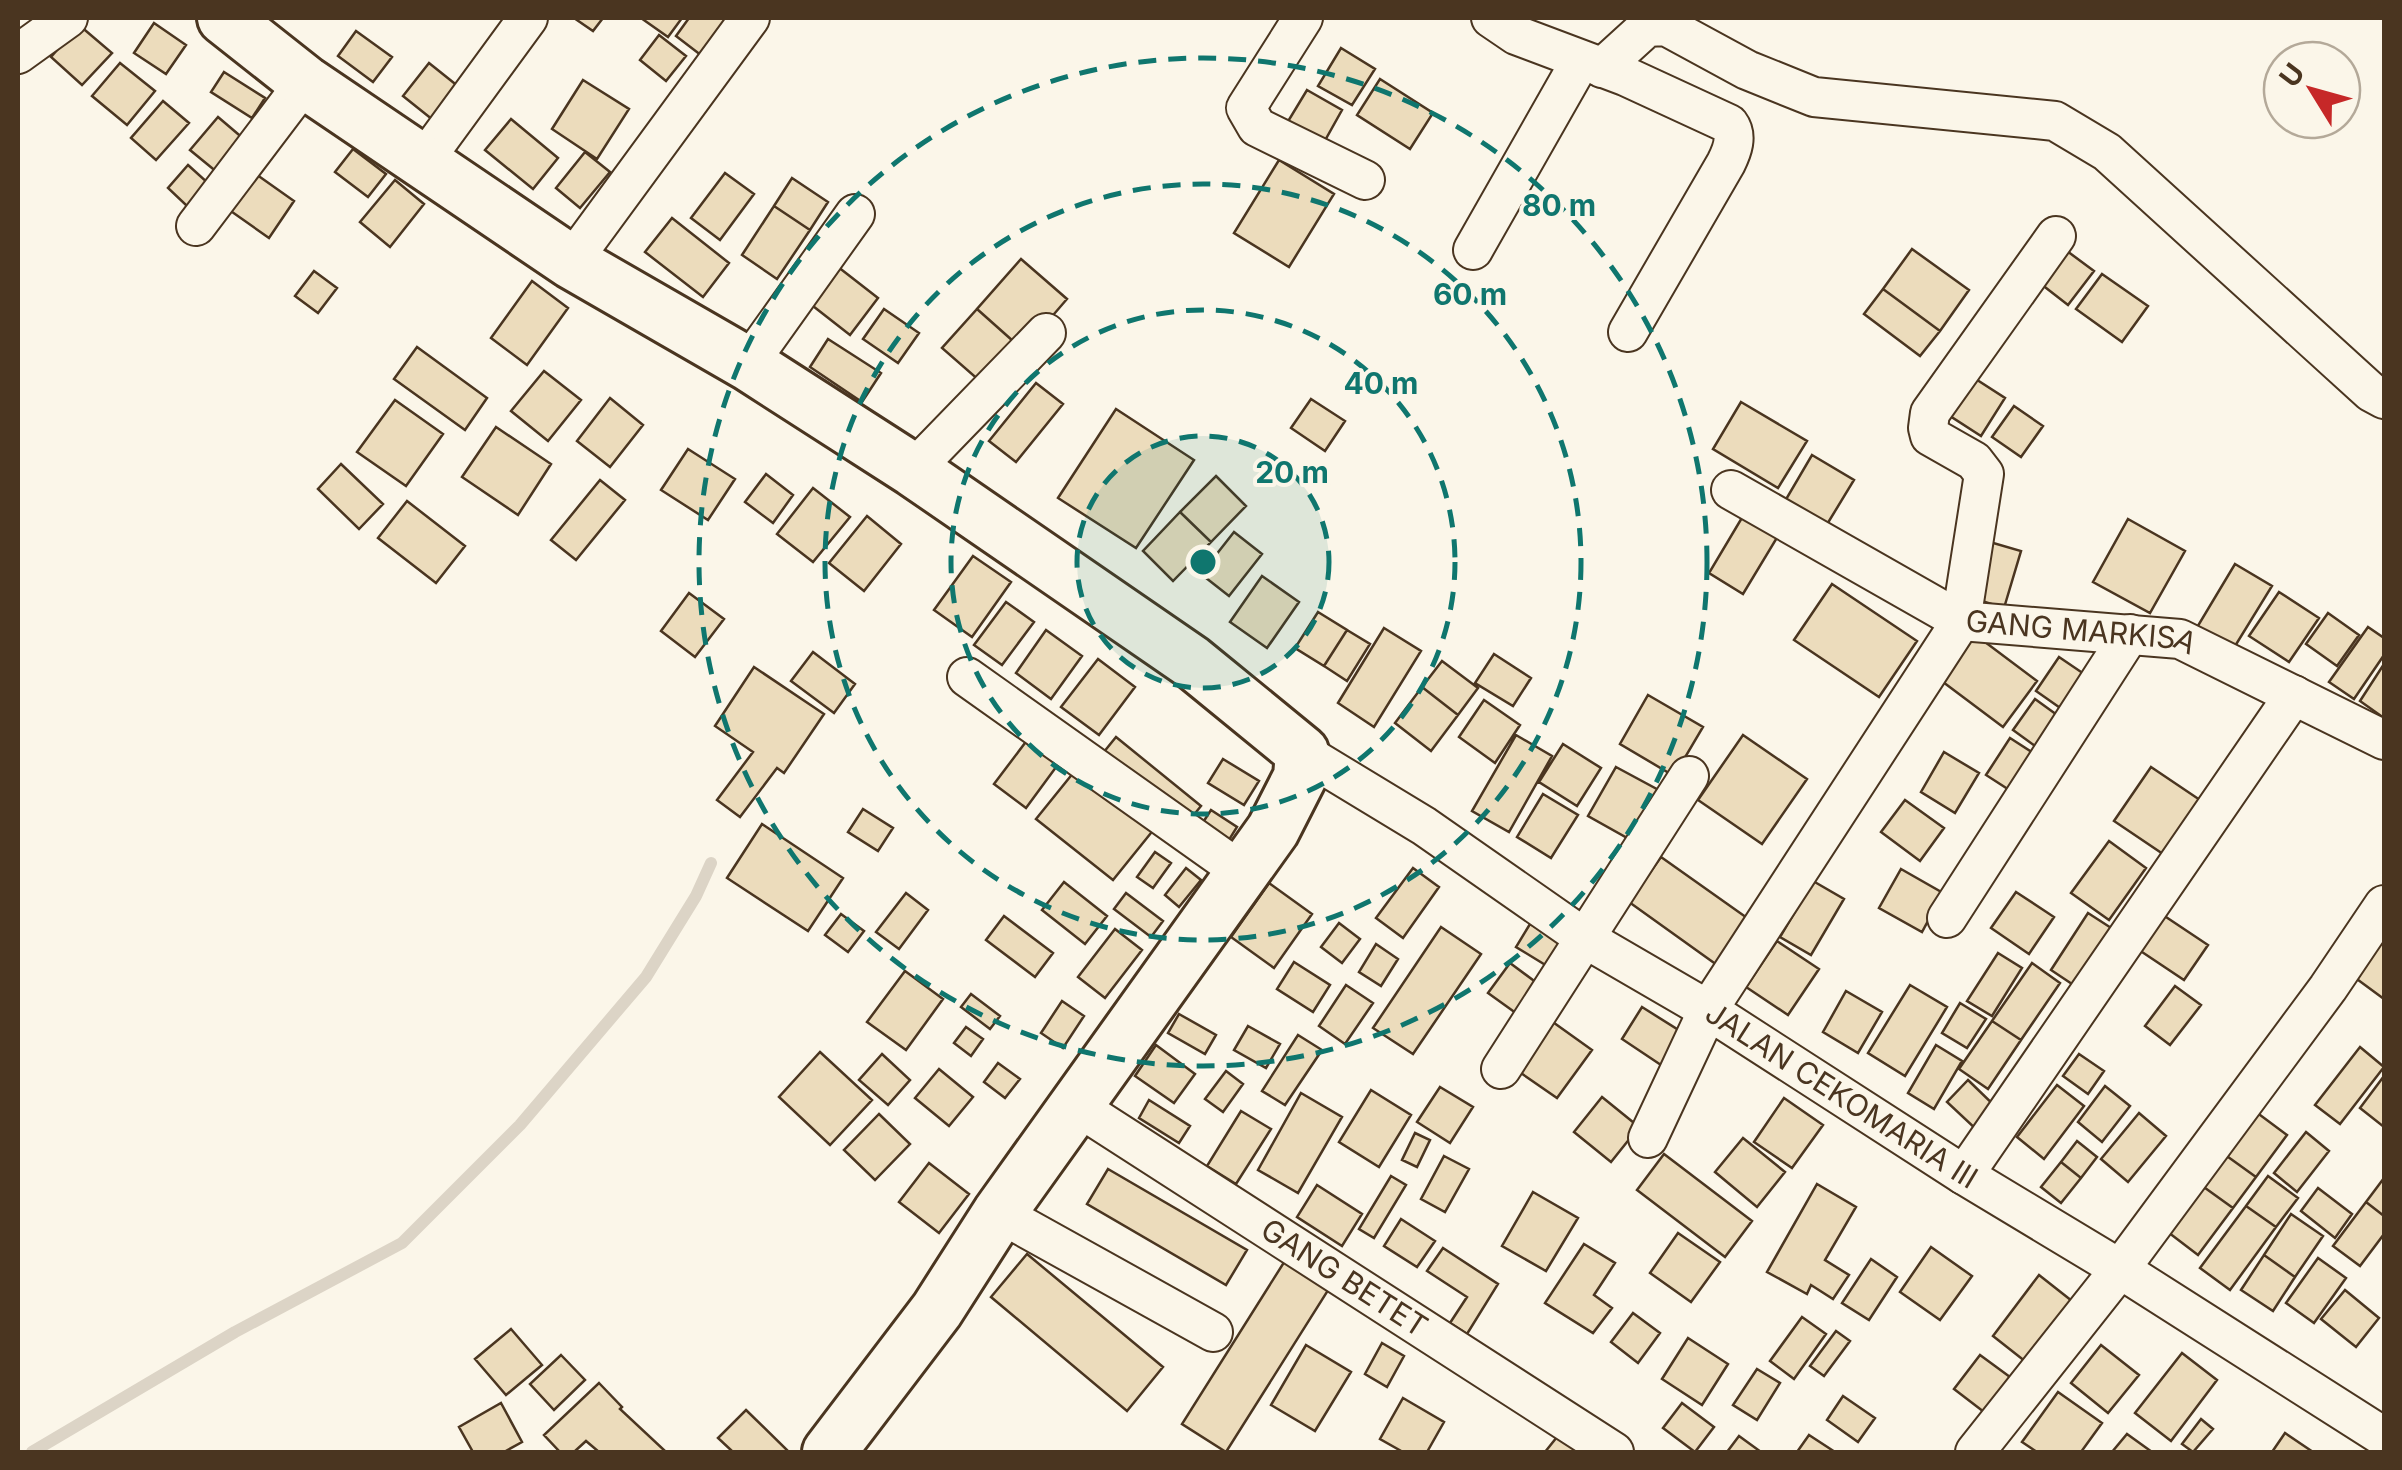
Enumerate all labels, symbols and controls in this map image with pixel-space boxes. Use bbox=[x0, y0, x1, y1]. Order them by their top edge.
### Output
north arrow bbox=[2262, 40, 2362, 140]
text: U bbox=[2272, 57, 2312, 93]
text: 80 m bbox=[1522, 187, 1596, 223]
text: 60 m bbox=[1433, 276, 1507, 312]
text: 40 m bbox=[1344, 365, 1419, 401]
text: 20 m bbox=[1255, 454, 1329, 490]
centre of rings bbox=[1185, 544, 1221, 580]
street label: GANG MARKISA bbox=[1964, 602, 2203, 661]
street label: JALAN CEKOMARIA III bbox=[1699, 994, 1984, 1196]
street label: GANG BETET bbox=[1255, 1211, 1434, 1344]

